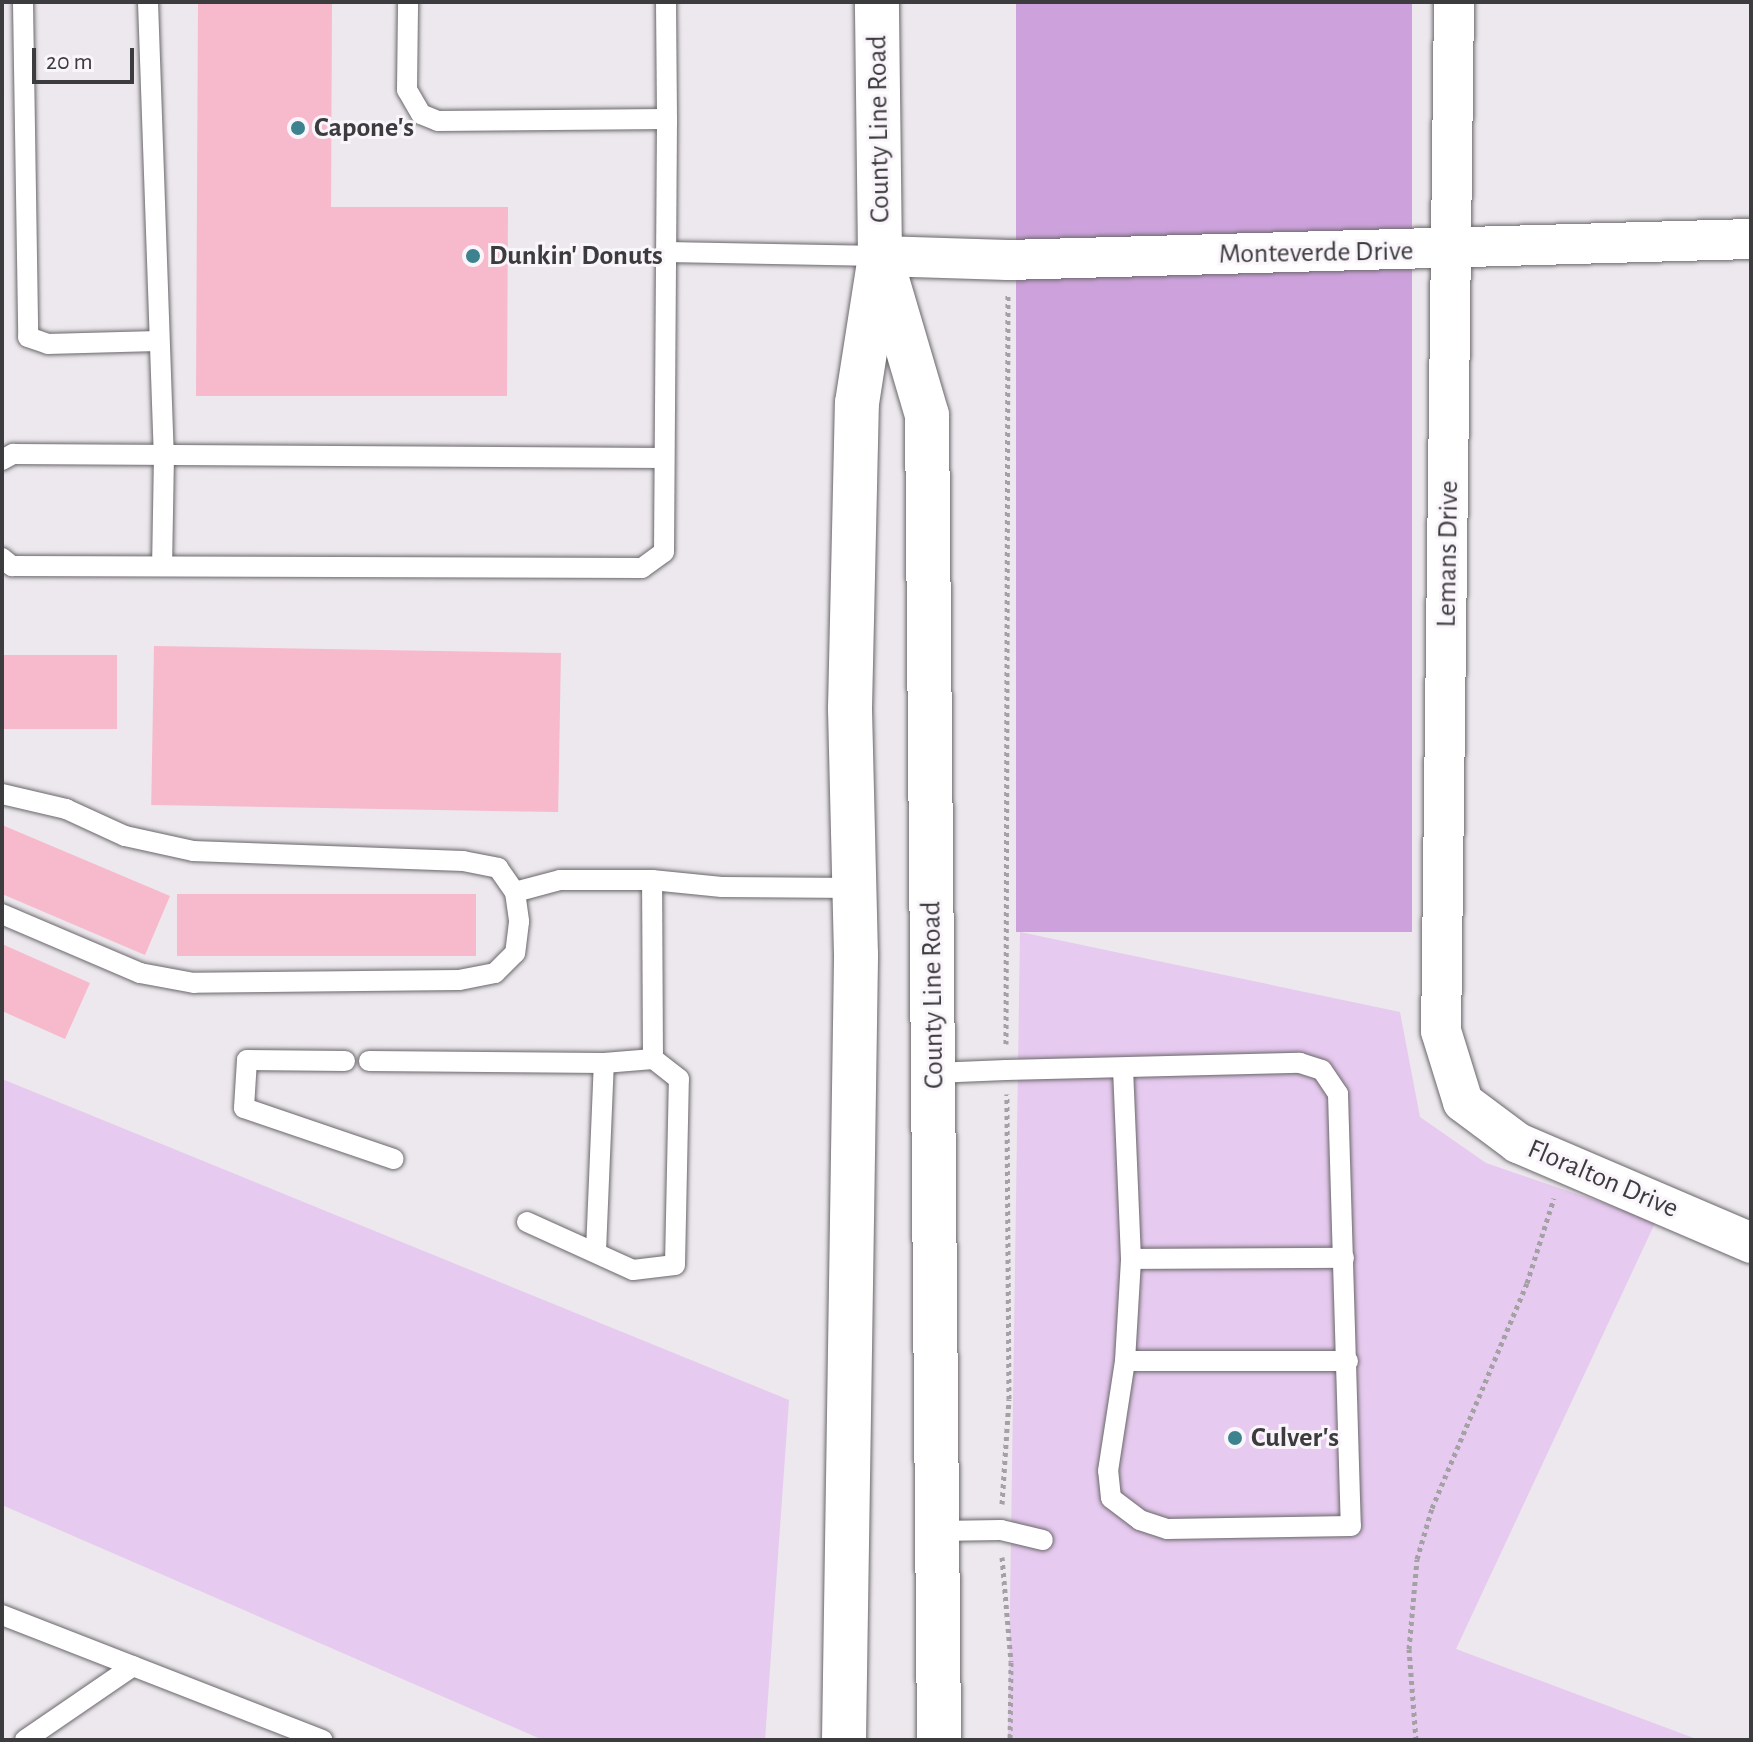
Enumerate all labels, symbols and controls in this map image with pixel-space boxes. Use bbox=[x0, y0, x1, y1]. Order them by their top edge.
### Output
scale bar bbox=[36, 32, 138, 82]
street label: County Line Road bbox=[861, 35, 897, 223]
text: 20 m bbox=[46, 50, 93, 74]
place label: Capone's bbox=[314, 111, 414, 145]
marker: Capone's bbox=[289, 119, 307, 137]
street label: Monteverde Drive bbox=[1218, 235, 1414, 271]
place label: Dunkin' Donuts bbox=[489, 239, 663, 273]
marker: Dunkin' Donuts bbox=[464, 247, 482, 265]
street label: Lemans Drive bbox=[1430, 480, 1466, 628]
street label: County Line Road bbox=[915, 901, 951, 1089]
street label: Floralton Drive bbox=[1523, 1132, 1683, 1226]
place label: Culver's bbox=[1251, 1421, 1339, 1455]
marker: Culver's bbox=[1226, 1429, 1244, 1447]

